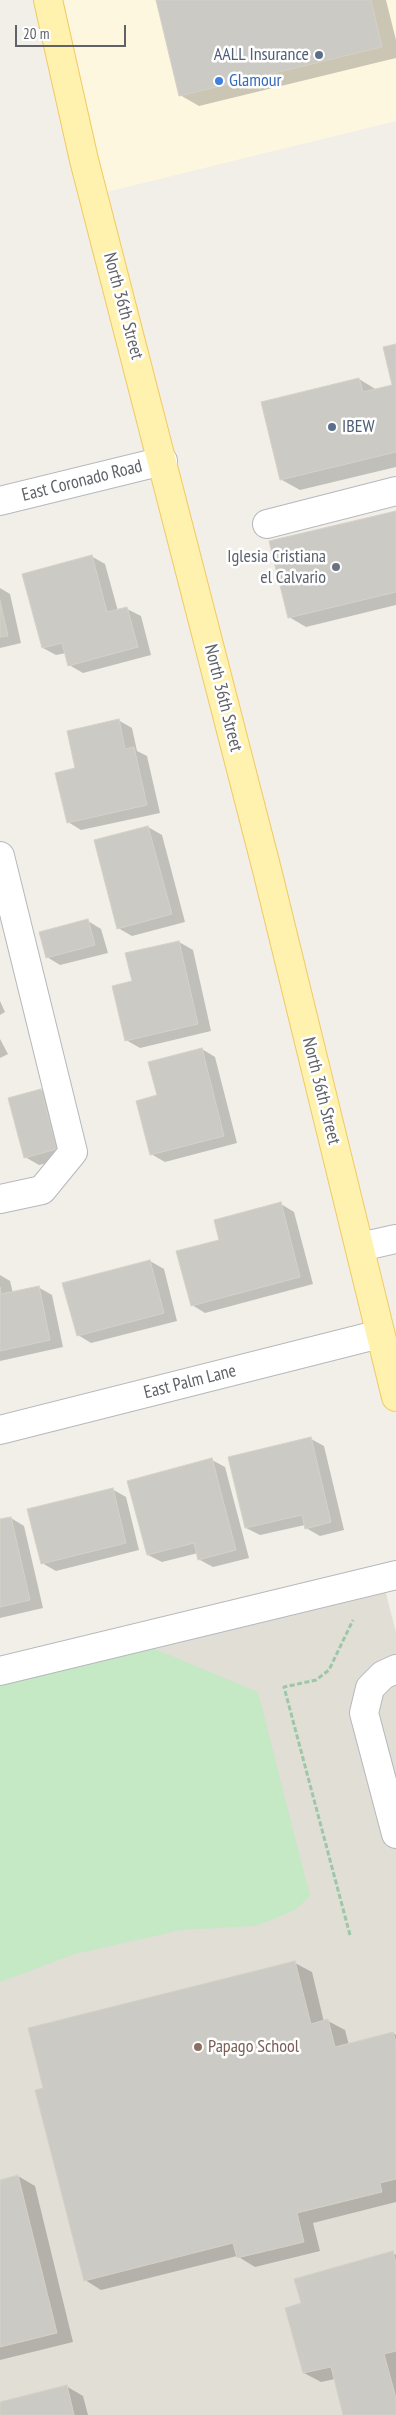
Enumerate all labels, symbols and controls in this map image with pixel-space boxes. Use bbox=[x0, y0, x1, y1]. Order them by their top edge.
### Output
scale bar bbox=[18, 15, 129, 47]
text: 20 m bbox=[23, 24, 49, 43]
place label: AALL Insurance bbox=[214, 44, 309, 66]
marker: AALL Insurance bbox=[313, 49, 325, 61]
place label: Glamour bbox=[229, 70, 281, 92]
marker: Glamour bbox=[213, 75, 225, 87]
street label: North 36th Street bbox=[98, 250, 148, 362]
place label: IBEW bbox=[342, 416, 374, 438]
marker: IBEW bbox=[326, 421, 338, 433]
street label: East Coronado Road bbox=[20, 456, 144, 506]
place label: Iglesia Cristiana el Calvario bbox=[227, 546, 326, 588]
marker: Iglesia Cristiana el Calvario bbox=[330, 561, 342, 573]
street label: North 36th Street bbox=[199, 642, 247, 754]
street label: North 36th Street bbox=[297, 1035, 345, 1147]
street label: East Palm Lane bbox=[142, 1360, 238, 1404]
place label: Papago School bbox=[208, 2036, 299, 2058]
marker: Papago School bbox=[192, 2041, 204, 2053]

